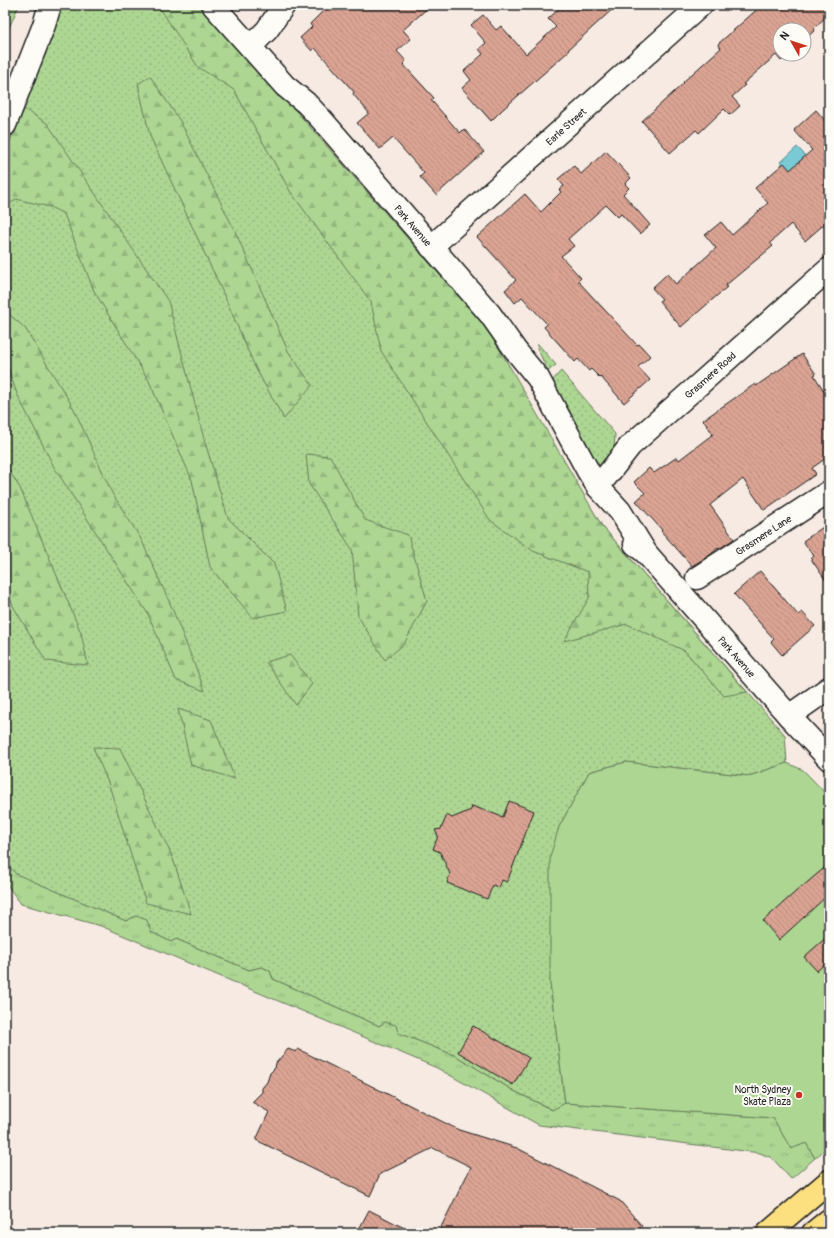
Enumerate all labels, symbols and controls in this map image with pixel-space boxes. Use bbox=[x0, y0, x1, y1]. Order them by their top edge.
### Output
north arrow bbox=[772, 22, 812, 62]
text: N bbox=[777, 29, 792, 43]
street label: Earle Street bbox=[544, 105, 590, 148]
street label: Park Avenue bbox=[391, 203, 434, 249]
street label: Grasmere Road bbox=[683, 350, 739, 402]
street label: Grasmere Lane bbox=[734, 513, 794, 558]
street label: Park Avenue bbox=[715, 634, 757, 680]
place label: North Sydney Skate Plaza bbox=[735, 1084, 792, 1108]
marker: North Sydney Skate Plaza bbox=[794, 1090, 804, 1100]

